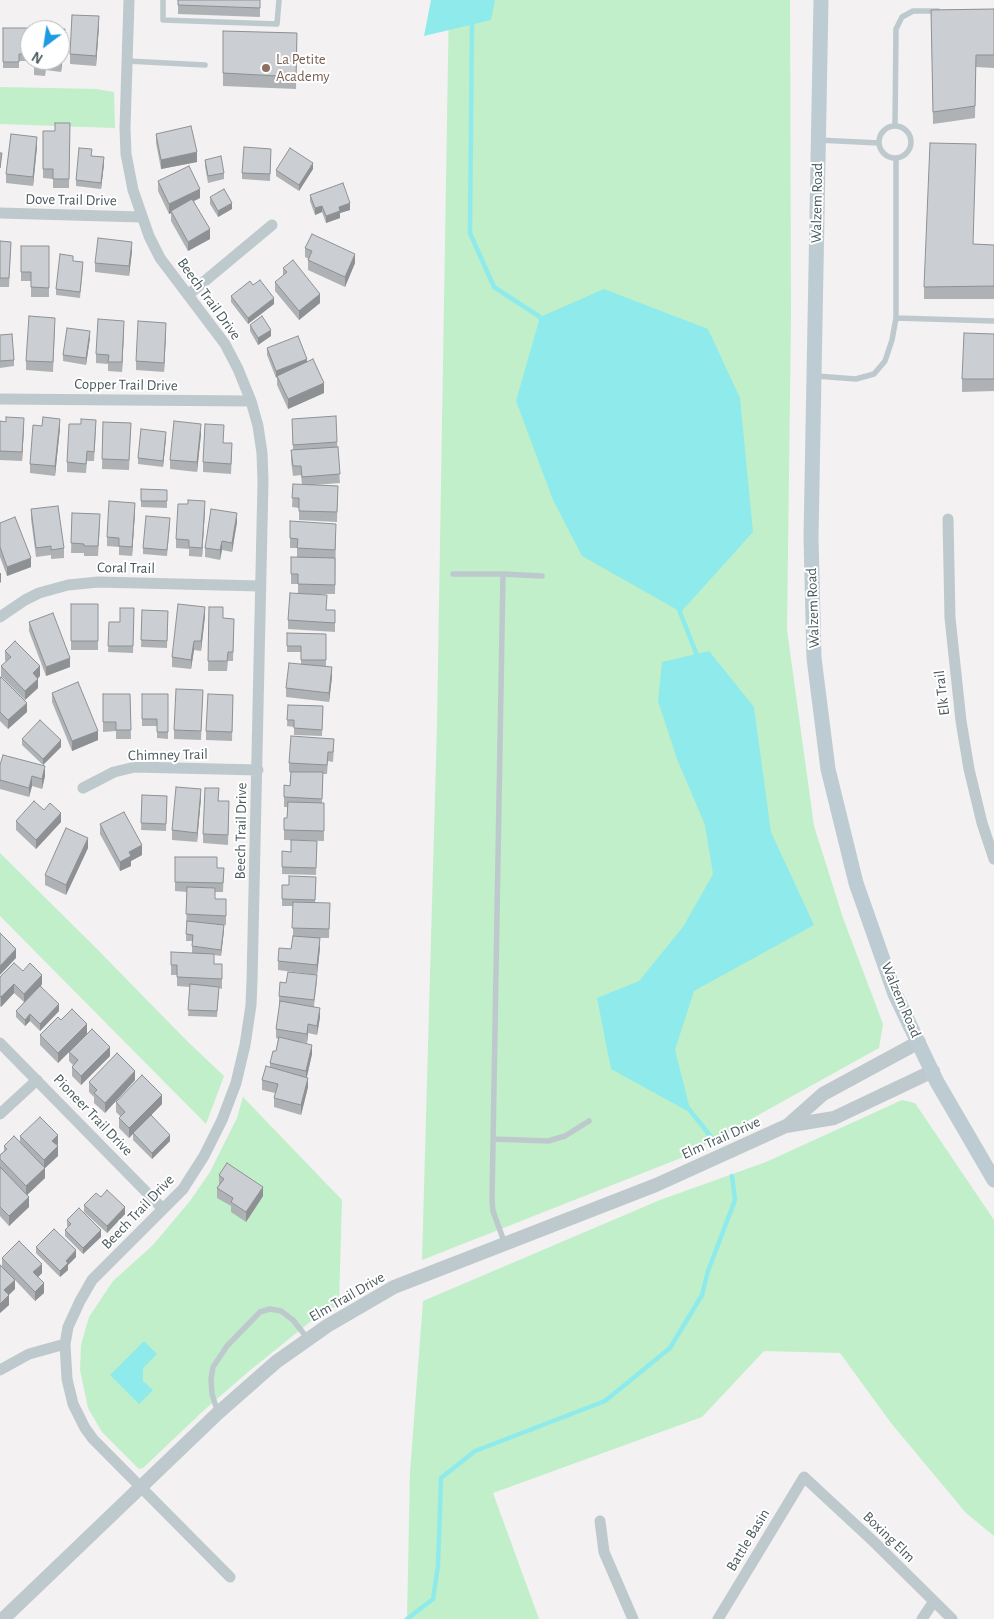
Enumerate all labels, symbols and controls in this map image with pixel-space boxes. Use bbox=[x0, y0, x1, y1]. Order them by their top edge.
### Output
north arrow bbox=[20, 20, 70, 70]
text: N bbox=[30, 48, 46, 66]
place label: La Petite Academy bbox=[276, 50, 330, 85]
marker: La Petite Academy bbox=[260, 62, 272, 74]
street label: Walzem Road bbox=[807, 163, 827, 243]
street label: Dove Trail Drive bbox=[25, 190, 117, 210]
street label: Beech Trail Drive bbox=[173, 255, 245, 343]
street label: Copper Trail Drive bbox=[74, 375, 178, 395]
street label: Coral Trail bbox=[97, 558, 155, 578]
street label: Walzem Road bbox=[803, 568, 823, 648]
street label: Elk Trail bbox=[930, 669, 954, 717]
street label: Chimney Trail bbox=[128, 745, 208, 765]
street label: Beech Trail Drive bbox=[231, 782, 251, 880]
street label: Walzem Road bbox=[877, 959, 925, 1041]
street label: Pioneer Trail Drive bbox=[50, 1070, 136, 1160]
street label: Elm Trail Drive bbox=[679, 1113, 763, 1163]
street label: Beech Trail Drive bbox=[98, 1171, 178, 1253]
street label: Elm Trail Drive bbox=[306, 1268, 388, 1326]
street label: Battle Basin bbox=[722, 1506, 774, 1574]
street label: Boxing Elm bbox=[859, 1508, 919, 1566]

